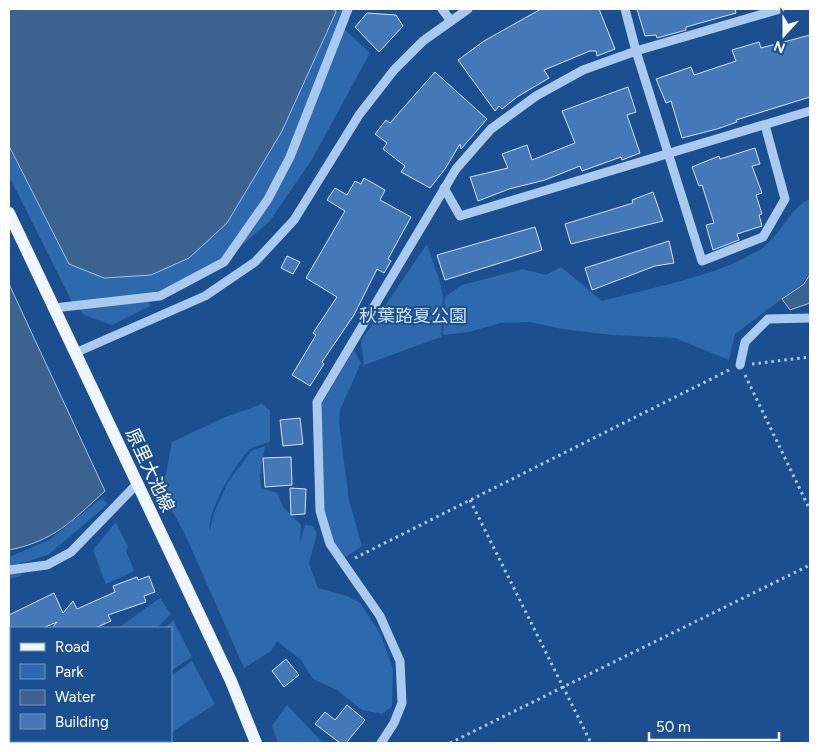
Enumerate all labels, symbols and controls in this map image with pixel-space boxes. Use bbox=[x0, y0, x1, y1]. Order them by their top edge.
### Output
north arrow bbox=[759, 10, 809, 60]
text: N bbox=[771, 37, 788, 57]
park label: 秋葉路夏公園 bbox=[359, 305, 467, 327]
street label: 原里大池線 bbox=[121, 425, 179, 515]
legend bbox=[10, 627, 172, 742]
text: Road bbox=[55, 638, 90, 656]
text: Park bbox=[55, 663, 84, 681]
text: Water bbox=[55, 688, 95, 706]
scale bar bbox=[649, 710, 779, 742]
text: Building bbox=[55, 713, 109, 731]
text: 50 m bbox=[656, 718, 691, 736]

